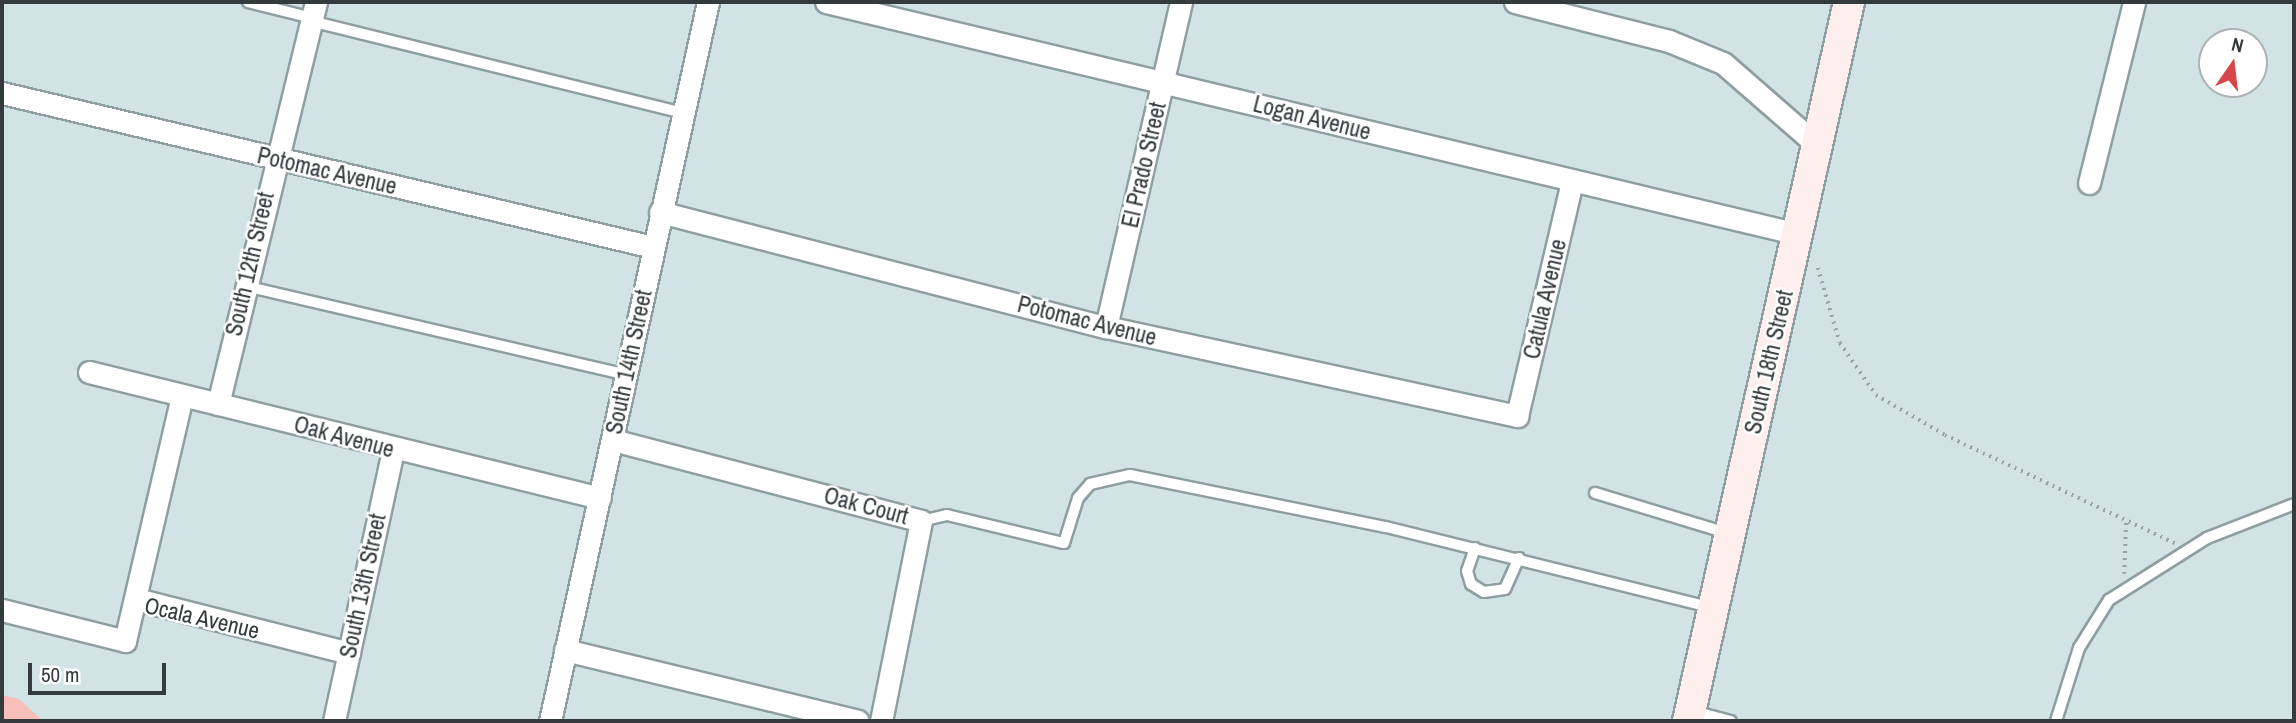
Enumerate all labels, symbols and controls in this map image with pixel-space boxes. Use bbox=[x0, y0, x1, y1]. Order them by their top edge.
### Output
north arrow bbox=[2198, 28, 2268, 98]
text: N bbox=[2229, 31, 2246, 59]
street label: Logan Avenue bbox=[1250, 90, 1374, 146]
street label: El Prado Street bbox=[1116, 100, 1172, 230]
street label: Potomac Avenue bbox=[254, 141, 400, 201]
street label: South 12th Street bbox=[220, 189, 280, 339]
street label: Catula Avenue bbox=[1518, 236, 1572, 362]
street label: South 14th Street bbox=[600, 287, 658, 437]
street label: South 18th Street bbox=[1739, 287, 1799, 437]
street label: Potomac Avenue bbox=[1014, 290, 1160, 352]
street label: Oak Avenue bbox=[290, 410, 398, 464]
street label: Oak Court bbox=[821, 482, 911, 530]
street label: South 13th Street bbox=[334, 511, 392, 661]
street label: Ocala Avenue bbox=[141, 591, 263, 645]
scale bar bbox=[32, 650, 170, 694]
text: 50 m bbox=[41, 660, 79, 689]

